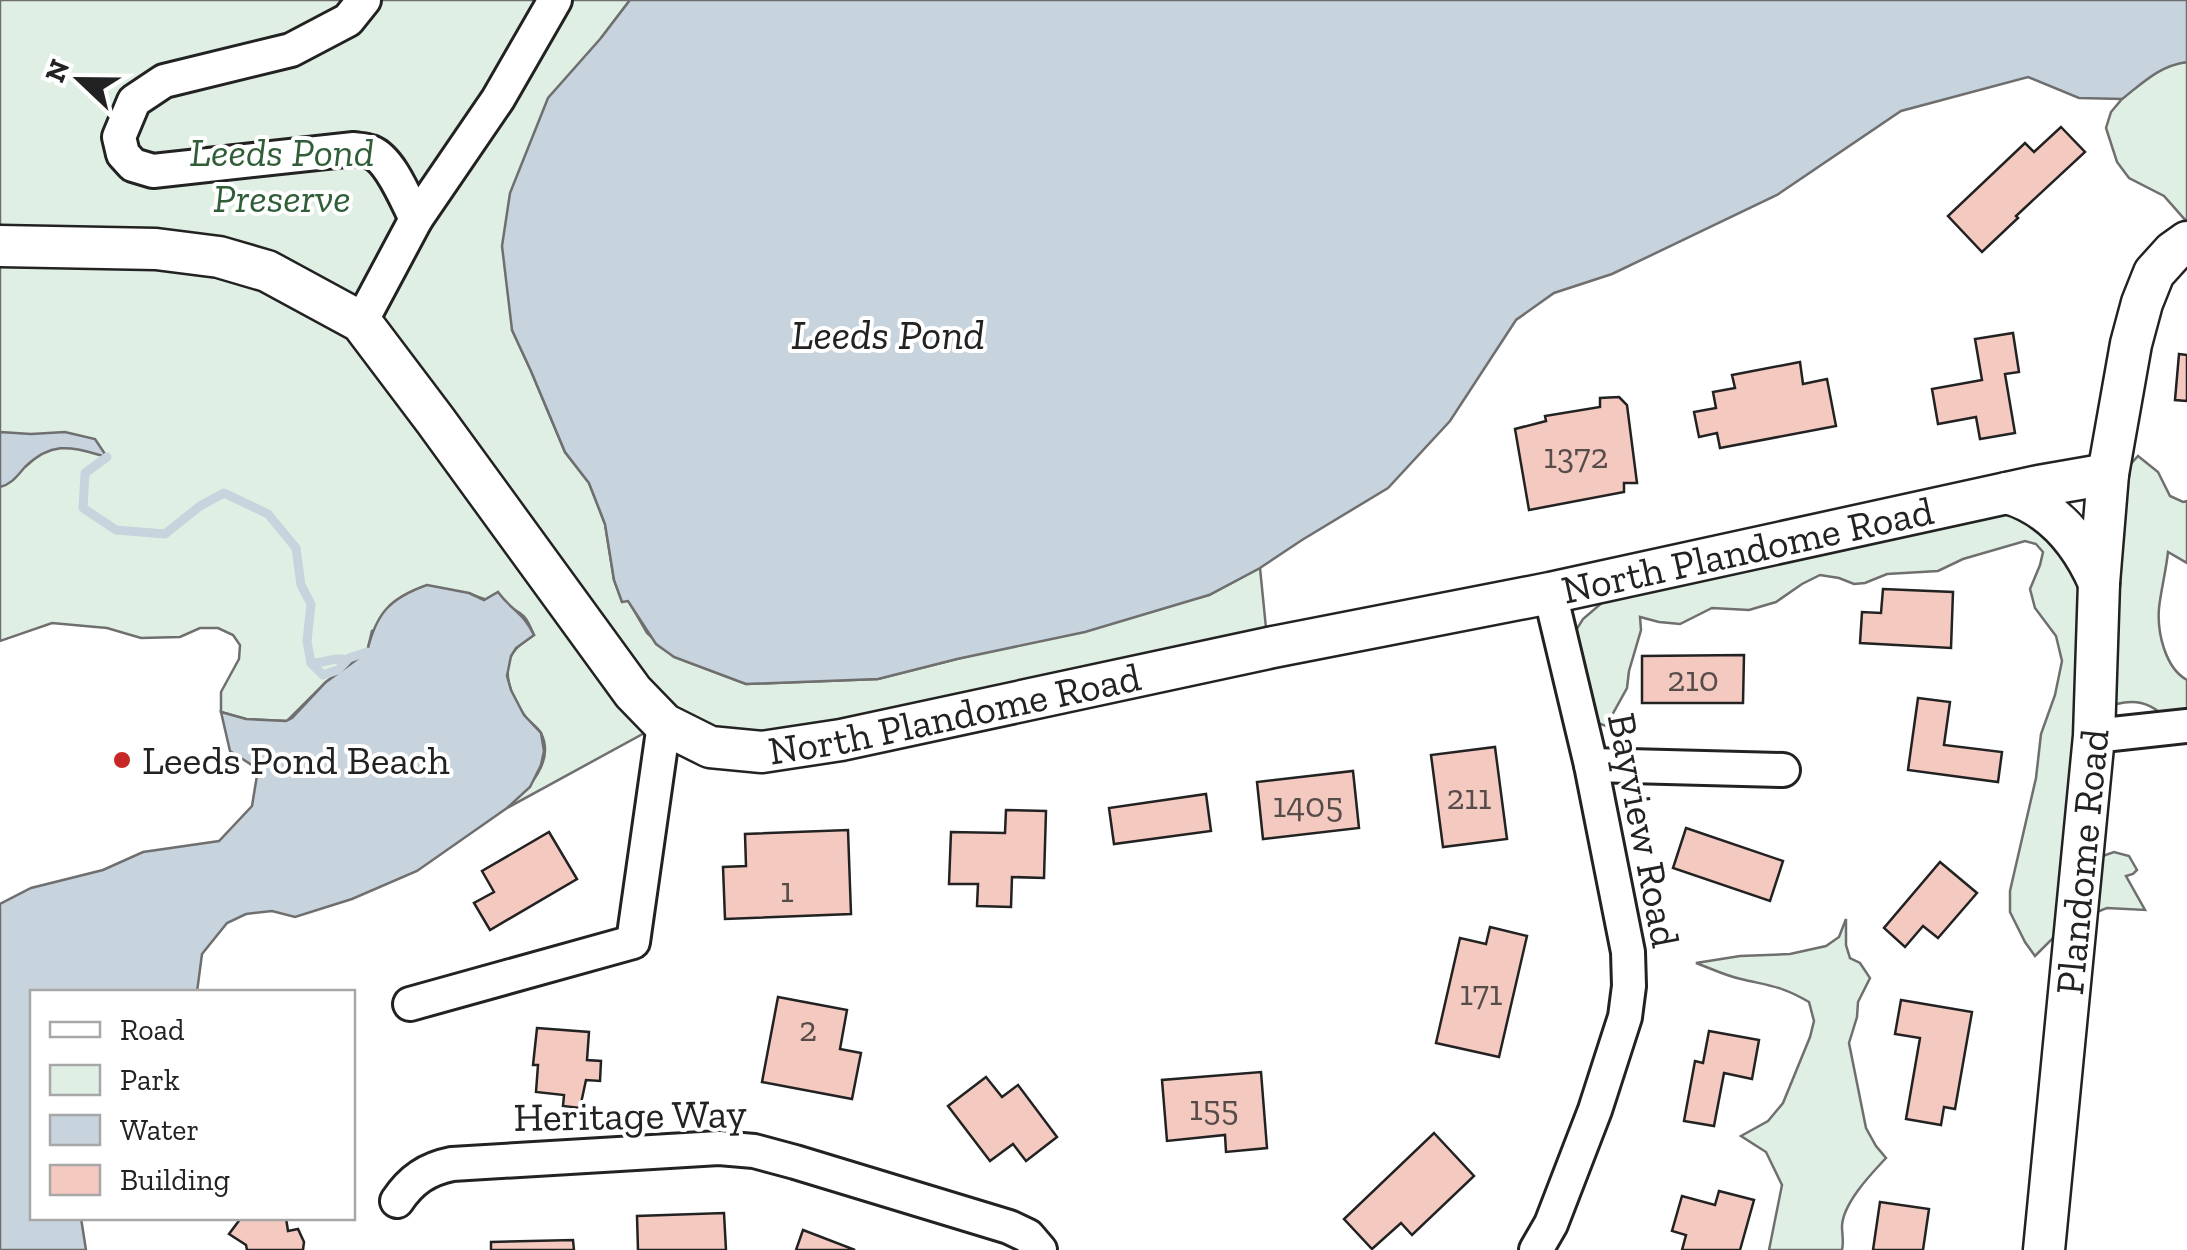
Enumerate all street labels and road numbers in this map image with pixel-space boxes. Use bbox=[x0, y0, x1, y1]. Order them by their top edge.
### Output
street label: North Plandome Road bbox=[1557, 486, 1938, 614]
street label: North Plandome Road bbox=[765, 652, 1145, 775]
street label: Bayview Road bbox=[1598, 709, 1690, 951]
street label: Plandome Road bbox=[2045, 727, 2119, 997]
street label: Heritage Way bbox=[513, 1089, 748, 1141]

